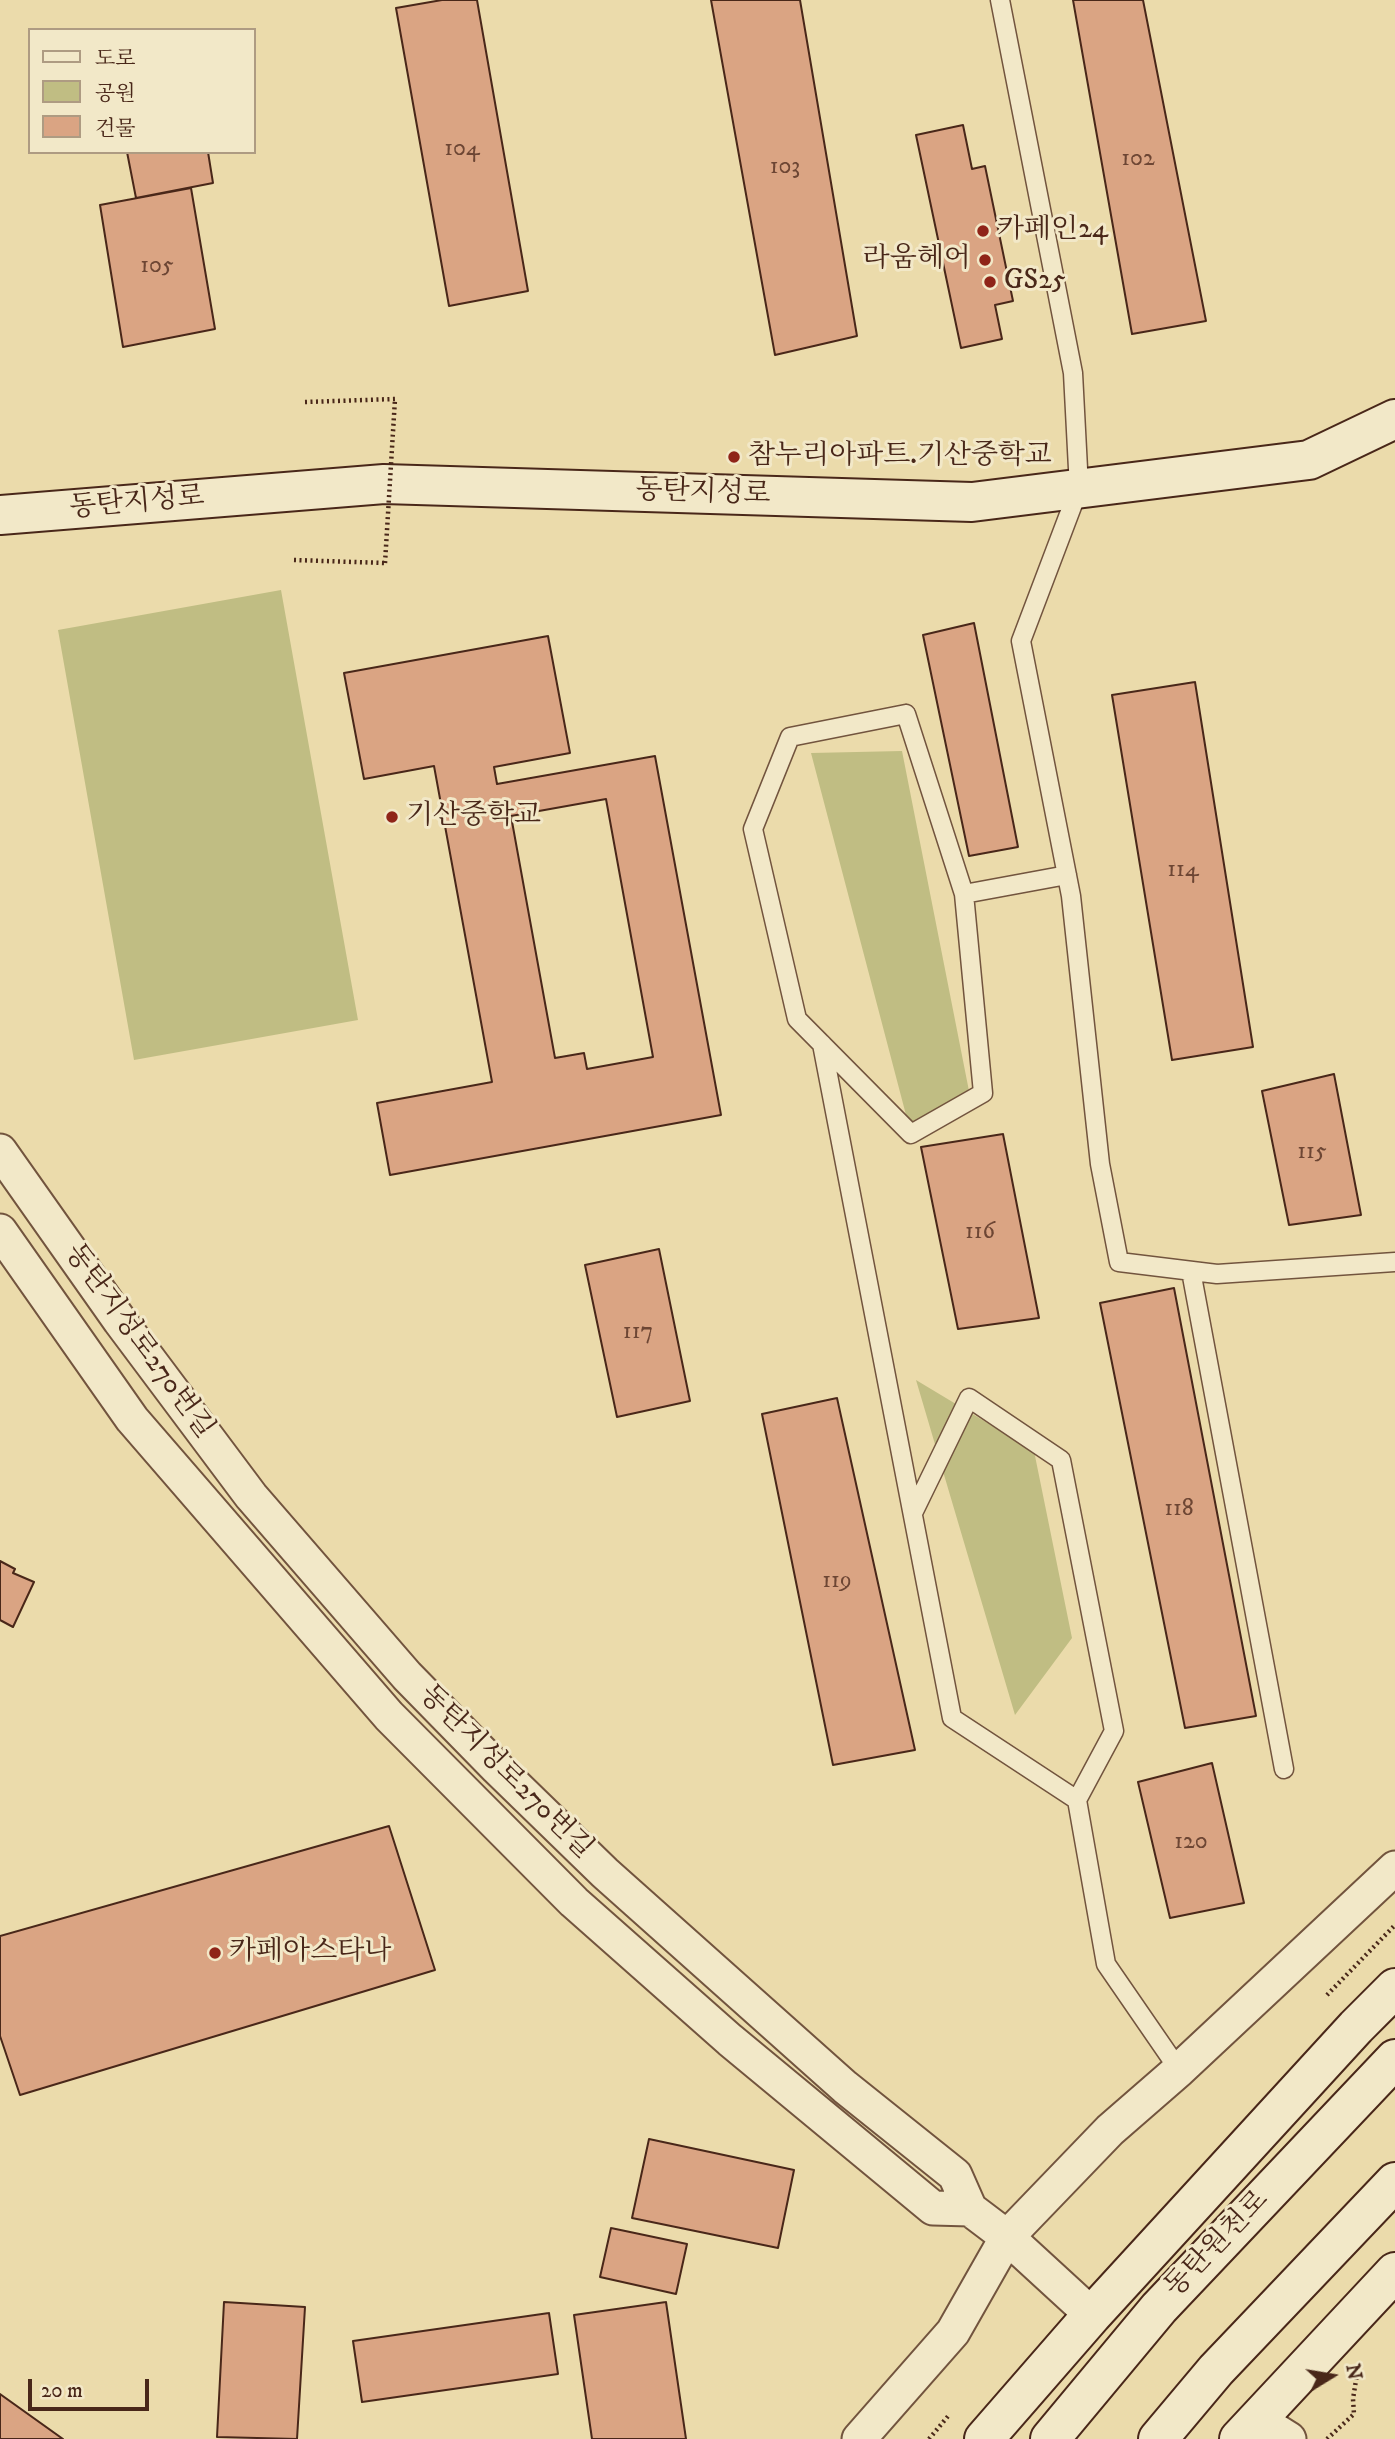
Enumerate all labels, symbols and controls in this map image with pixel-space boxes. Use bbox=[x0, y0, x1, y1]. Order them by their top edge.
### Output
legend bbox=[28, 28, 256, 154]
text: 도로 bbox=[95, 46, 136, 72]
text: 공원 bbox=[95, 81, 136, 107]
text: 건물 bbox=[95, 116, 136, 142]
house number: 104 bbox=[444, 136, 480, 164]
house number: 102 bbox=[1121, 146, 1155, 174]
house number: 103 bbox=[770, 154, 800, 182]
place label: 카페인24 bbox=[997, 214, 1108, 248]
marker: 카페인24 bbox=[975, 223, 991, 239]
place label: 라움헤어 bbox=[863, 243, 971, 277]
marker: 라움헤어 bbox=[977, 252, 993, 268]
house number: 105 bbox=[140, 253, 174, 281]
place label: GS25 bbox=[1004, 265, 1066, 299]
marker: GS25 bbox=[982, 274, 998, 290]
place label: 참누리아파트.기산중학교 bbox=[748, 440, 1052, 474]
marker: 참누리아파트.기산중학교 bbox=[726, 449, 742, 465]
street label: 동탄지성로 bbox=[635, 475, 771, 513]
street label: 동탄지성로 bbox=[68, 481, 206, 527]
place label: 기산중학교 bbox=[406, 800, 541, 834]
marker: 기산중학교 bbox=[384, 809, 400, 825]
house number: 114 bbox=[1167, 857, 1199, 885]
house number: 115 bbox=[1297, 1139, 1327, 1167]
house number: 116 bbox=[965, 1219, 995, 1247]
street label: 동탄지성로270번길 bbox=[56, 1238, 220, 1446]
house number: 117 bbox=[623, 1319, 653, 1347]
house number: 118 bbox=[1164, 1496, 1194, 1524]
house number: 119 bbox=[822, 1568, 852, 1596]
street label: 동탄지성로270번길 bbox=[411, 1679, 599, 1867]
house number: 120 bbox=[1174, 1829, 1208, 1857]
place label: 카페아스타나 bbox=[229, 1936, 391, 1970]
marker: 카페아스타나 bbox=[207, 1945, 223, 1961]
street label: 동탄원천로 bbox=[1159, 2185, 1277, 2305]
north arrow bbox=[1297, 2341, 1367, 2411]
text: N bbox=[1340, 2362, 1366, 2382]
scale bar bbox=[32, 2366, 152, 2410]
text: 20 m bbox=[41, 2378, 83, 2404]

